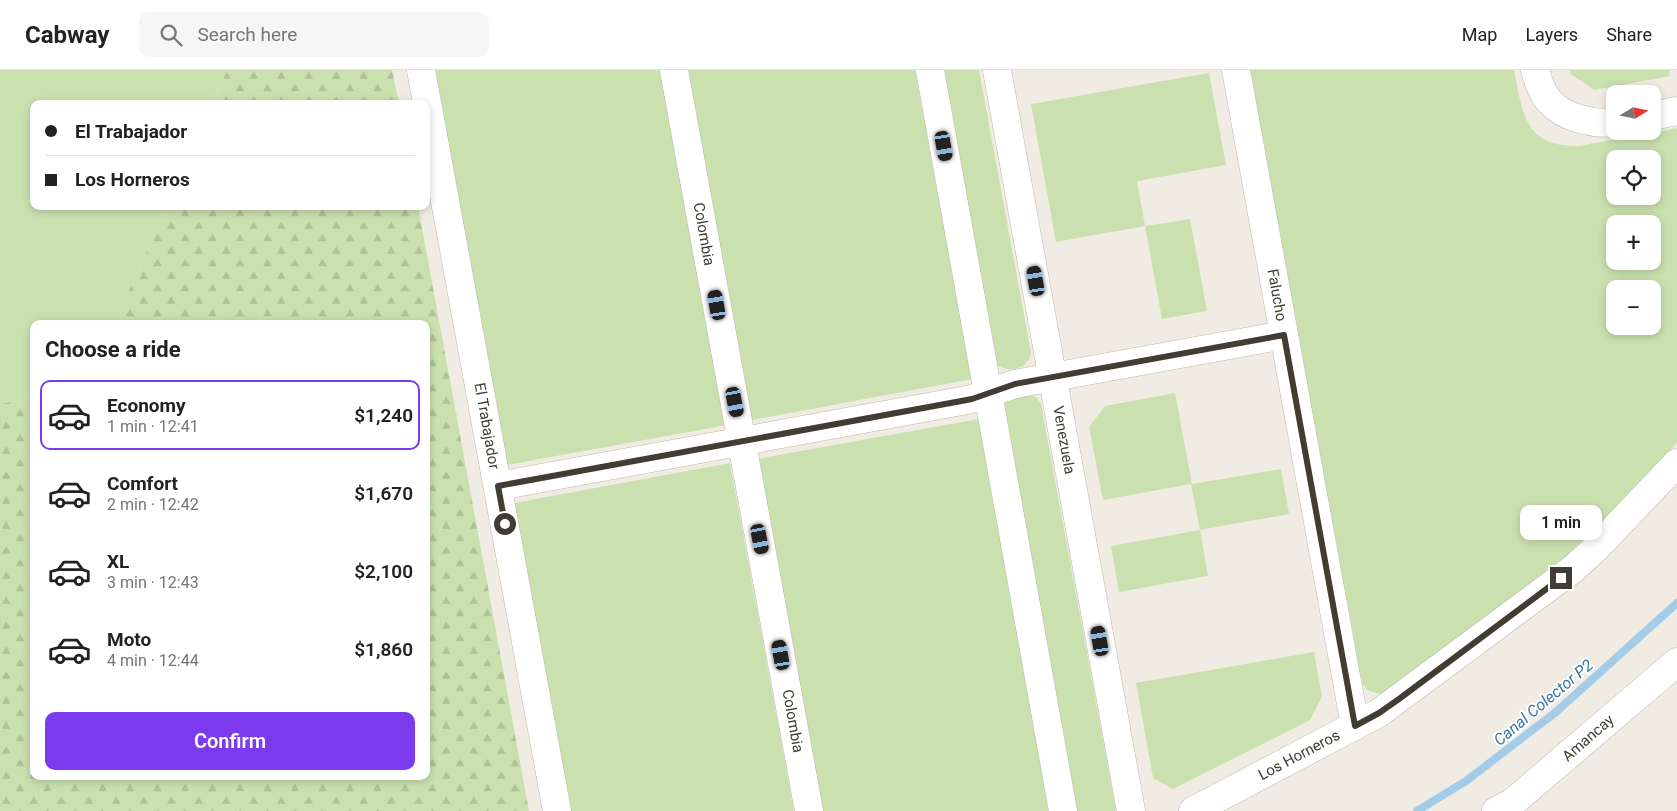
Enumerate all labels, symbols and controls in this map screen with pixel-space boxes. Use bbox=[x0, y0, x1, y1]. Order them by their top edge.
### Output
search box bbox=[139, 12, 489, 57]
text: Cabway bbox=[25, 21, 109, 49]
icon: search bbox=[157, 21, 185, 49]
text: Search here bbox=[197, 23, 297, 46]
text: Map bbox=[1462, 24, 1497, 45]
text: Layers bbox=[1525, 24, 1578, 45]
text: Share bbox=[1606, 24, 1652, 45]
north arrow bbox=[1606, 85, 1661, 140]
map controls bbox=[1606, 85, 1661, 335]
text: El Trabajador bbox=[75, 120, 187, 143]
car bbox=[934, 130, 953, 162]
button: locate bbox=[1606, 150, 1661, 205]
text: Los Horneros bbox=[75, 168, 190, 191]
street label: Colombia bbox=[690, 201, 718, 267]
button: + bbox=[1606, 215, 1661, 270]
car bbox=[1026, 265, 1045, 297]
street label: Falucho bbox=[1264, 267, 1290, 323]
button: − bbox=[1606, 280, 1661, 335]
car bbox=[707, 289, 726, 321]
text: Choose a ride bbox=[45, 337, 181, 362]
street label: El Trabajador bbox=[471, 381, 503, 471]
car bbox=[724, 386, 745, 418]
icon: car bbox=[47, 393, 92, 438]
text: Economy bbox=[107, 394, 186, 417]
text: $1,240 bbox=[354, 404, 413, 427]
street label: Venezuela bbox=[1049, 405, 1079, 475]
text: 1 min · 12:41 bbox=[107, 417, 199, 436]
icon: car bbox=[47, 471, 92, 516]
text: Comfort bbox=[107, 472, 178, 495]
text: $1,670 bbox=[354, 482, 413, 505]
text: 2 min · 12:42 bbox=[107, 495, 199, 514]
callout: 1 min bbox=[1520, 506, 1602, 540]
route start bbox=[494, 513, 516, 535]
text: 1 min bbox=[1541, 513, 1581, 532]
car bbox=[749, 523, 770, 555]
icon: car bbox=[47, 549, 92, 594]
text: XL bbox=[107, 550, 129, 573]
text: $2,100 bbox=[354, 560, 413, 583]
route end bbox=[1550, 567, 1572, 589]
text: 3 min · 12:43 bbox=[107, 573, 199, 592]
car bbox=[1090, 625, 1109, 657]
icon: car bbox=[47, 627, 92, 672]
text: Moto bbox=[107, 628, 151, 651]
text: $1,860 bbox=[354, 638, 413, 661]
car bbox=[771, 639, 790, 671]
text: 4 min · 12:44 bbox=[107, 651, 199, 670]
water label: Canal Colector P2 bbox=[1490, 655, 1597, 749]
street label: Colombia bbox=[779, 688, 807, 754]
street label: Amancay bbox=[1559, 711, 1617, 765]
button: Confirm bbox=[45, 712, 415, 770]
street label: Los Horneros bbox=[1255, 726, 1343, 784]

